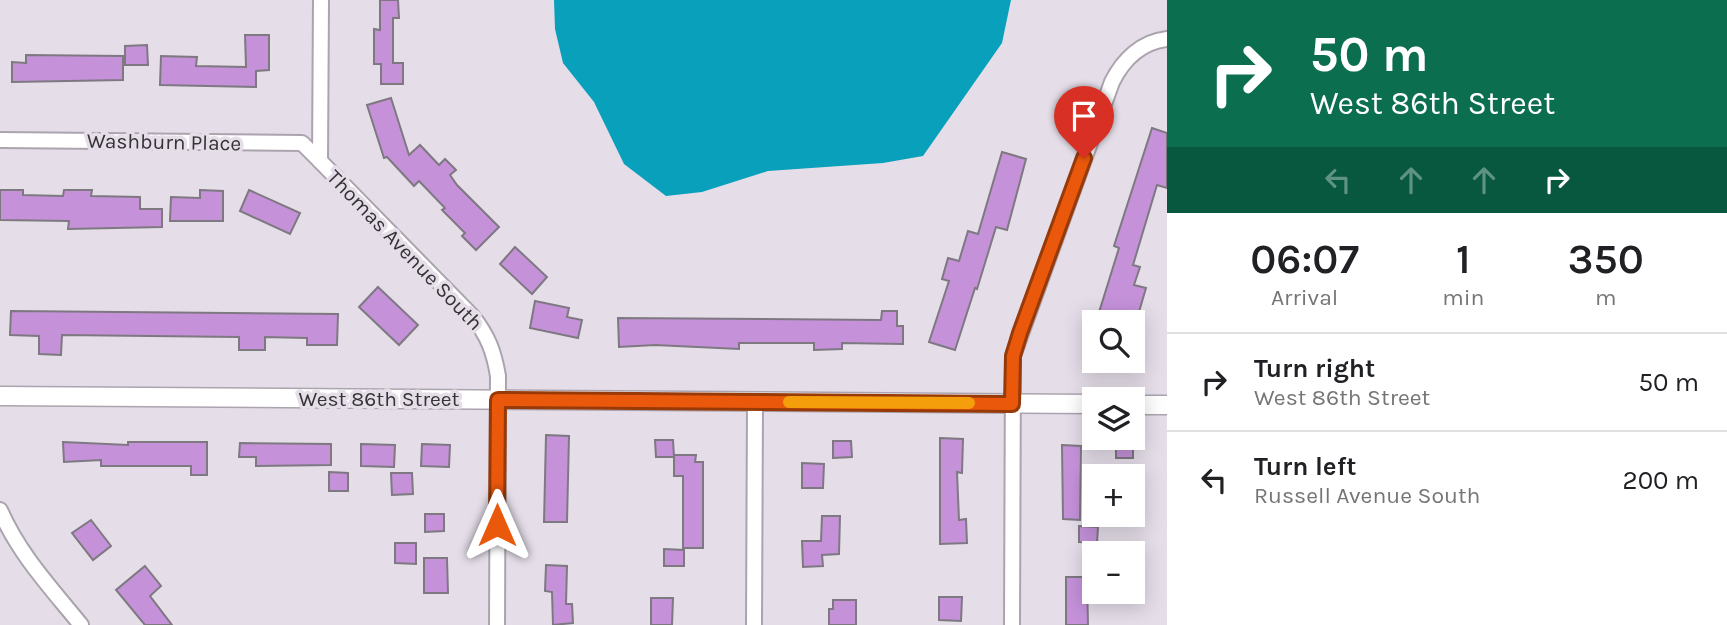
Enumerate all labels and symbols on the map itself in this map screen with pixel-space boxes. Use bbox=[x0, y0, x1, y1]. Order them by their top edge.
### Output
pin bbox=[1054, 86, 1114, 158]
street label: Washburn Place bbox=[87, 129, 241, 155]
street label: Thomas Avenue South bbox=[322, 165, 488, 335]
street label: West 86th Street bbox=[299, 387, 460, 411]
position arrow bbox=[460, 488, 534, 562]

